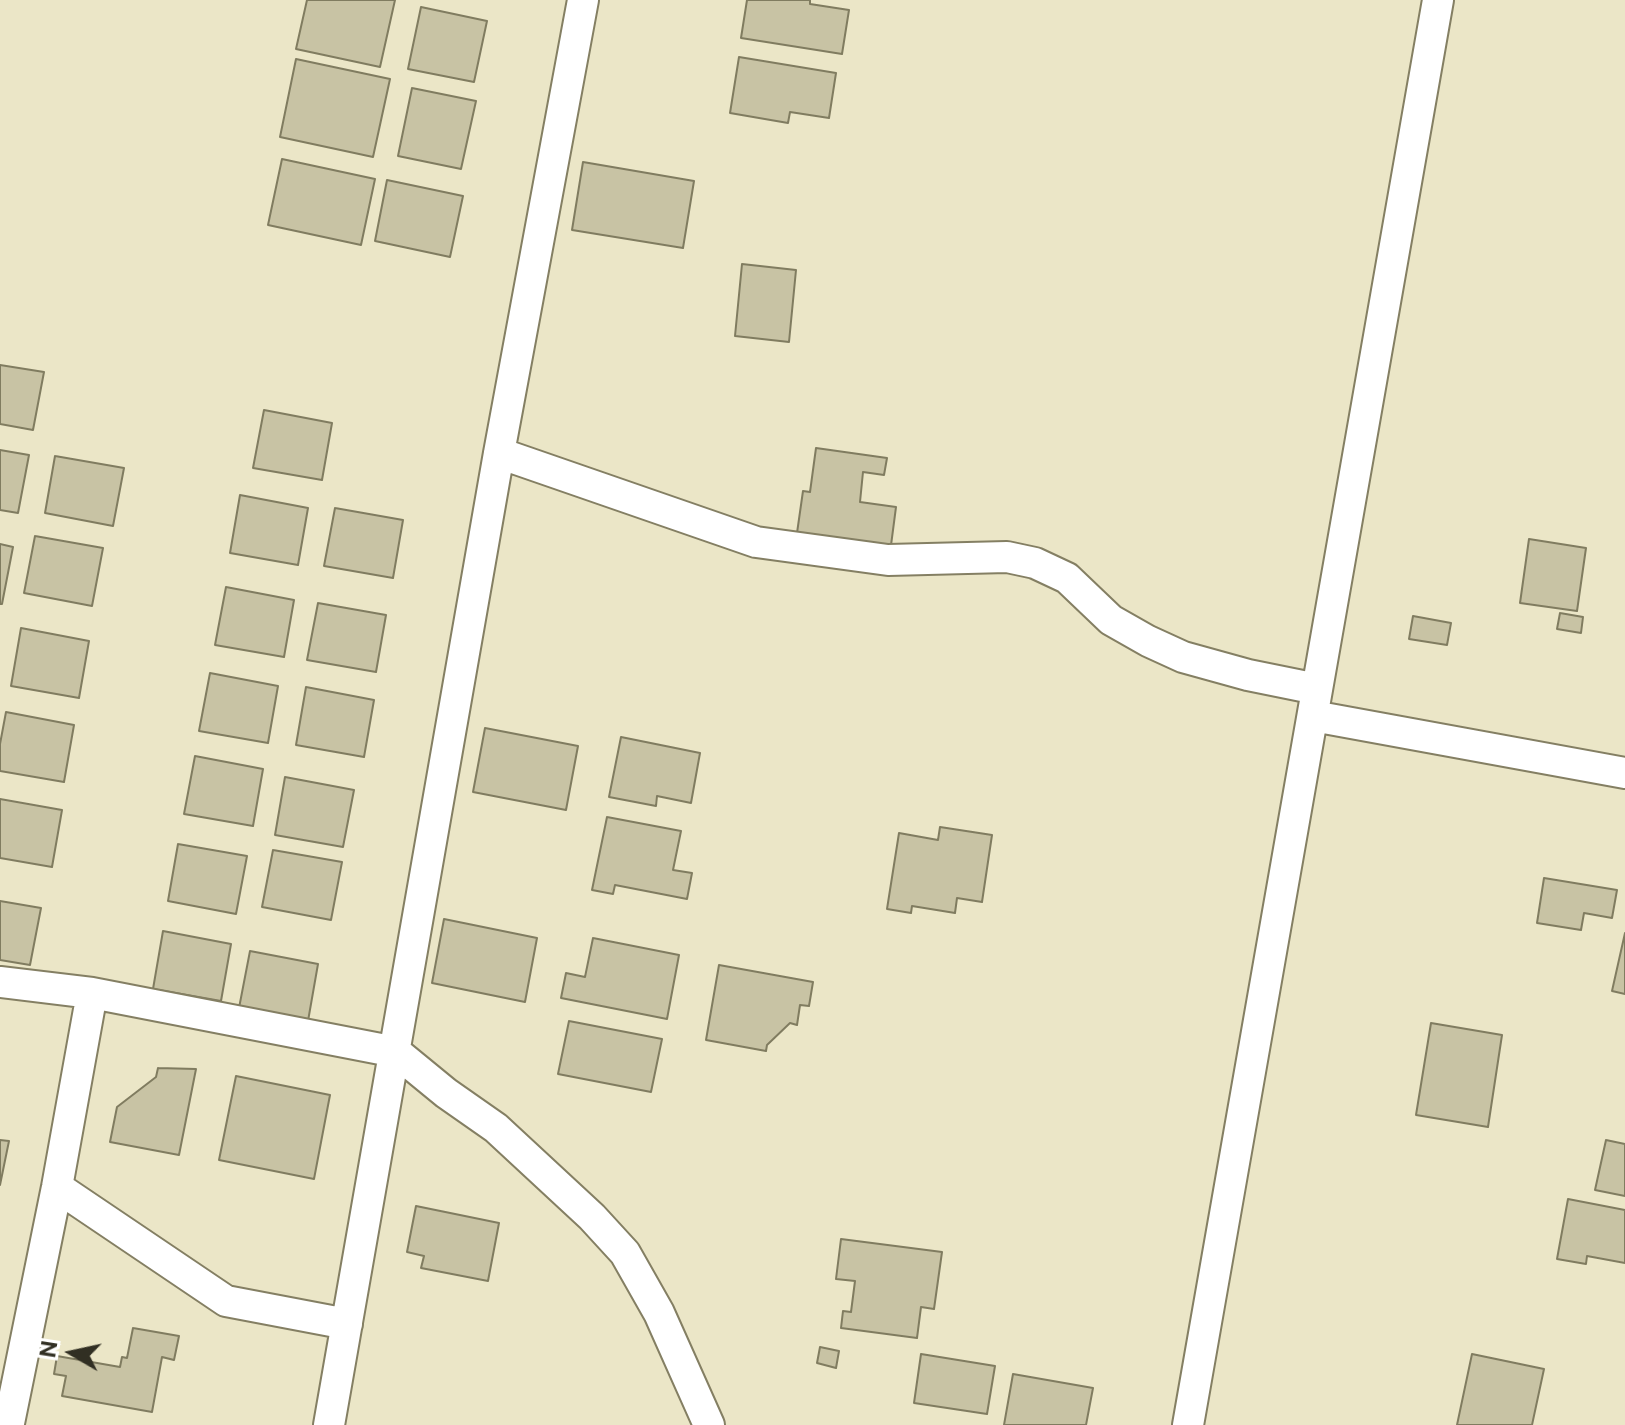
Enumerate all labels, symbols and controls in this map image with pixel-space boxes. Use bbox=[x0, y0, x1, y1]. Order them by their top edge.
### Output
north arrow bbox=[32, 1313, 112, 1393]
text: N bbox=[34, 1339, 62, 1360]

